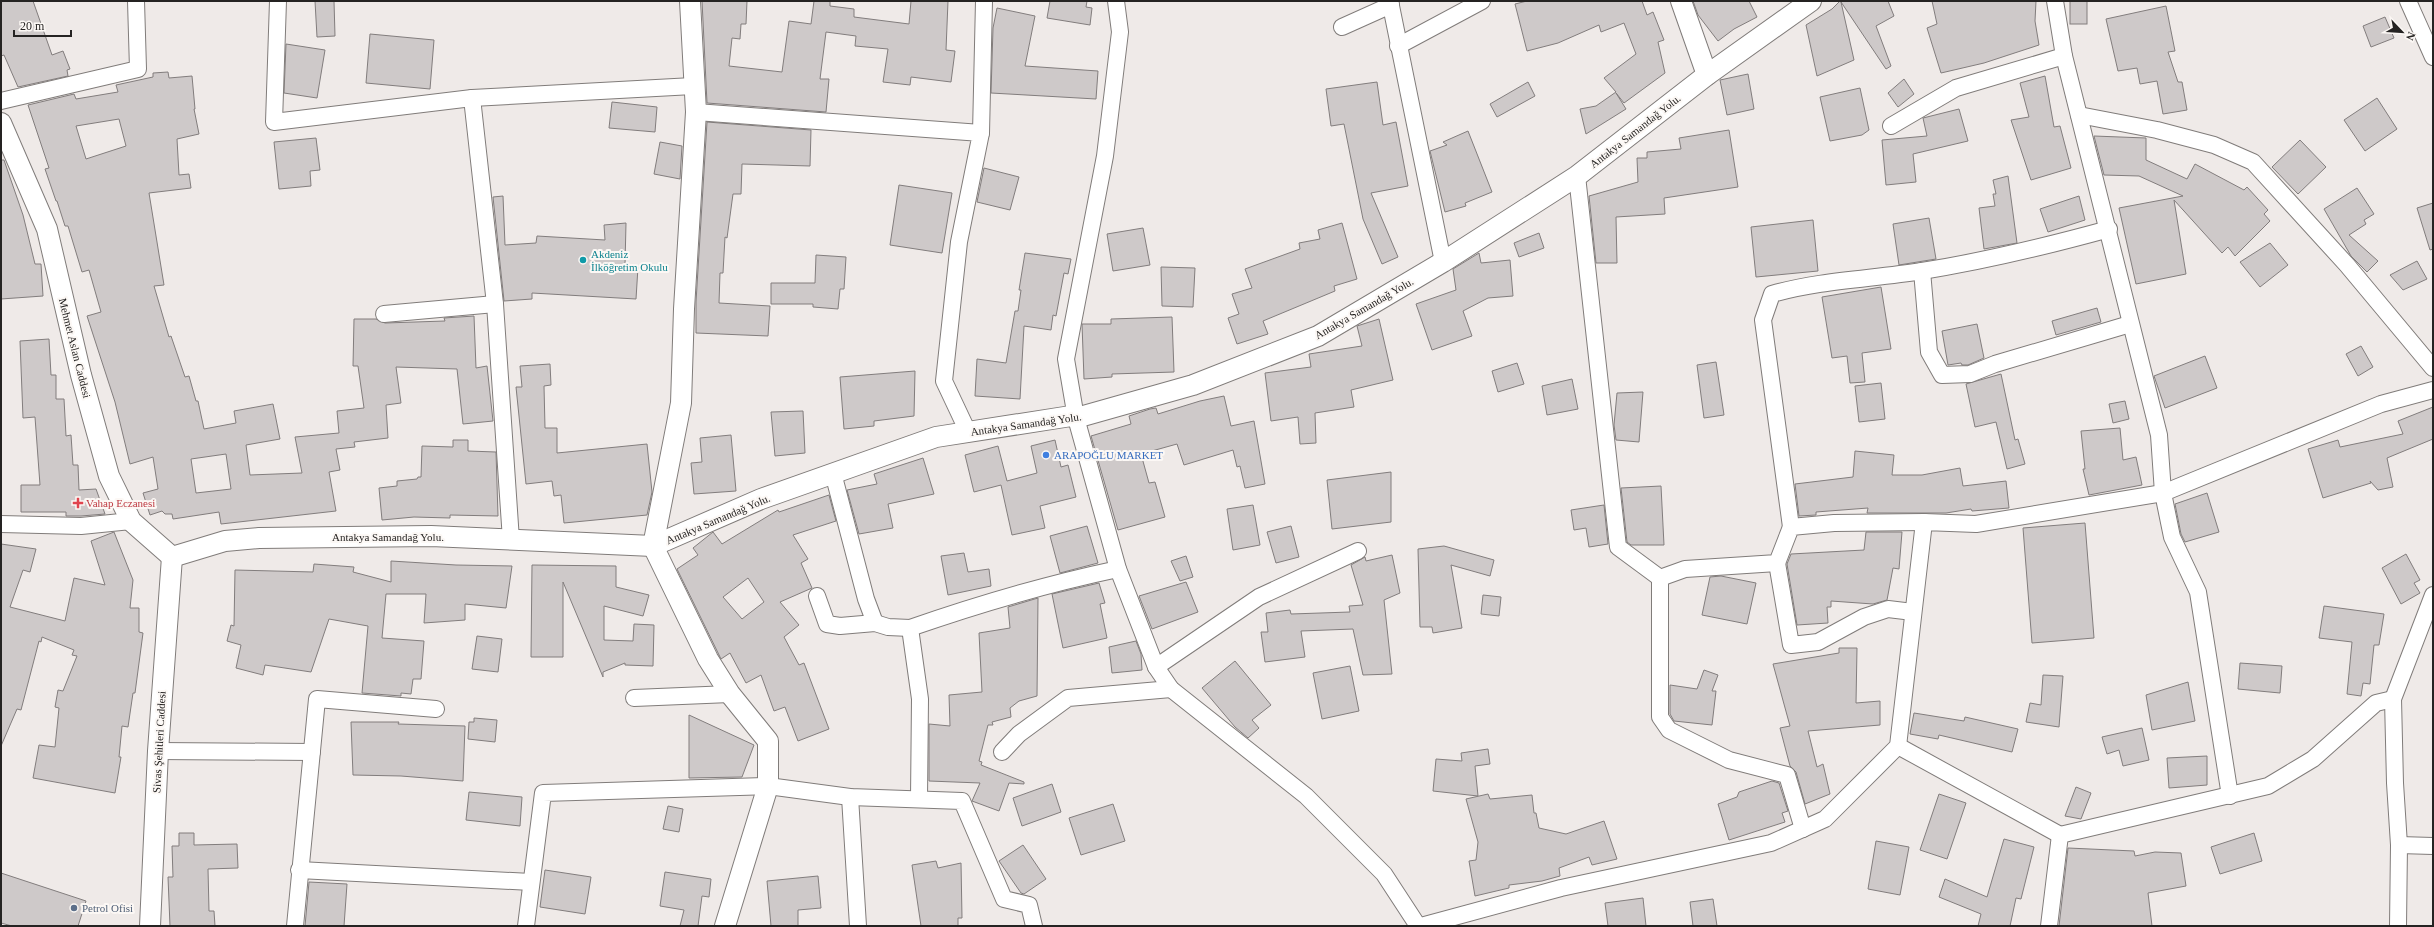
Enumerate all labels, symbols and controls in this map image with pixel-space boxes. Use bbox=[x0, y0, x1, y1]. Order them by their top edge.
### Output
scale bar bbox=[14, 12, 71, 38]
north arrow bbox=[2382, 12, 2422, 52]
text: 20 m bbox=[20, 19, 45, 33]
text: N bbox=[2404, 30, 2418, 42]
street label: Antakya Samandağ Yolu. bbox=[1587, 92, 1683, 170]
place label: Akdeniz İlköğretim Okulu bbox=[591, 248, 668, 273]
marker: Akdeniz İlköğretim Okulu bbox=[578, 255, 588, 265]
street label: Antakya Samandağ Yolu. bbox=[1313, 275, 1416, 341]
street label: Mehmet Aslan Caddesi bbox=[57, 297, 93, 399]
street label: Antakya Samandağ Yolu. bbox=[970, 410, 1082, 438]
place label: ARAPOĞLU MARKET bbox=[1054, 449, 1163, 461]
marker: ARAPOĞLU MARKET bbox=[1041, 450, 1051, 460]
street label: Antakya Samandağ Yolu. bbox=[664, 492, 772, 546]
place label: Vahap Eczanesi bbox=[86, 497, 155, 509]
marker: Vahap Eczanesi bbox=[73, 498, 83, 508]
street label: Antakya Samandağ Yolu. bbox=[332, 531, 444, 543]
street label: Sivas Şehitleri Caddesi bbox=[150, 691, 168, 793]
place label: Petrol Ofisi bbox=[82, 902, 133, 914]
marker: Petrol Ofisi bbox=[69, 903, 79, 913]

